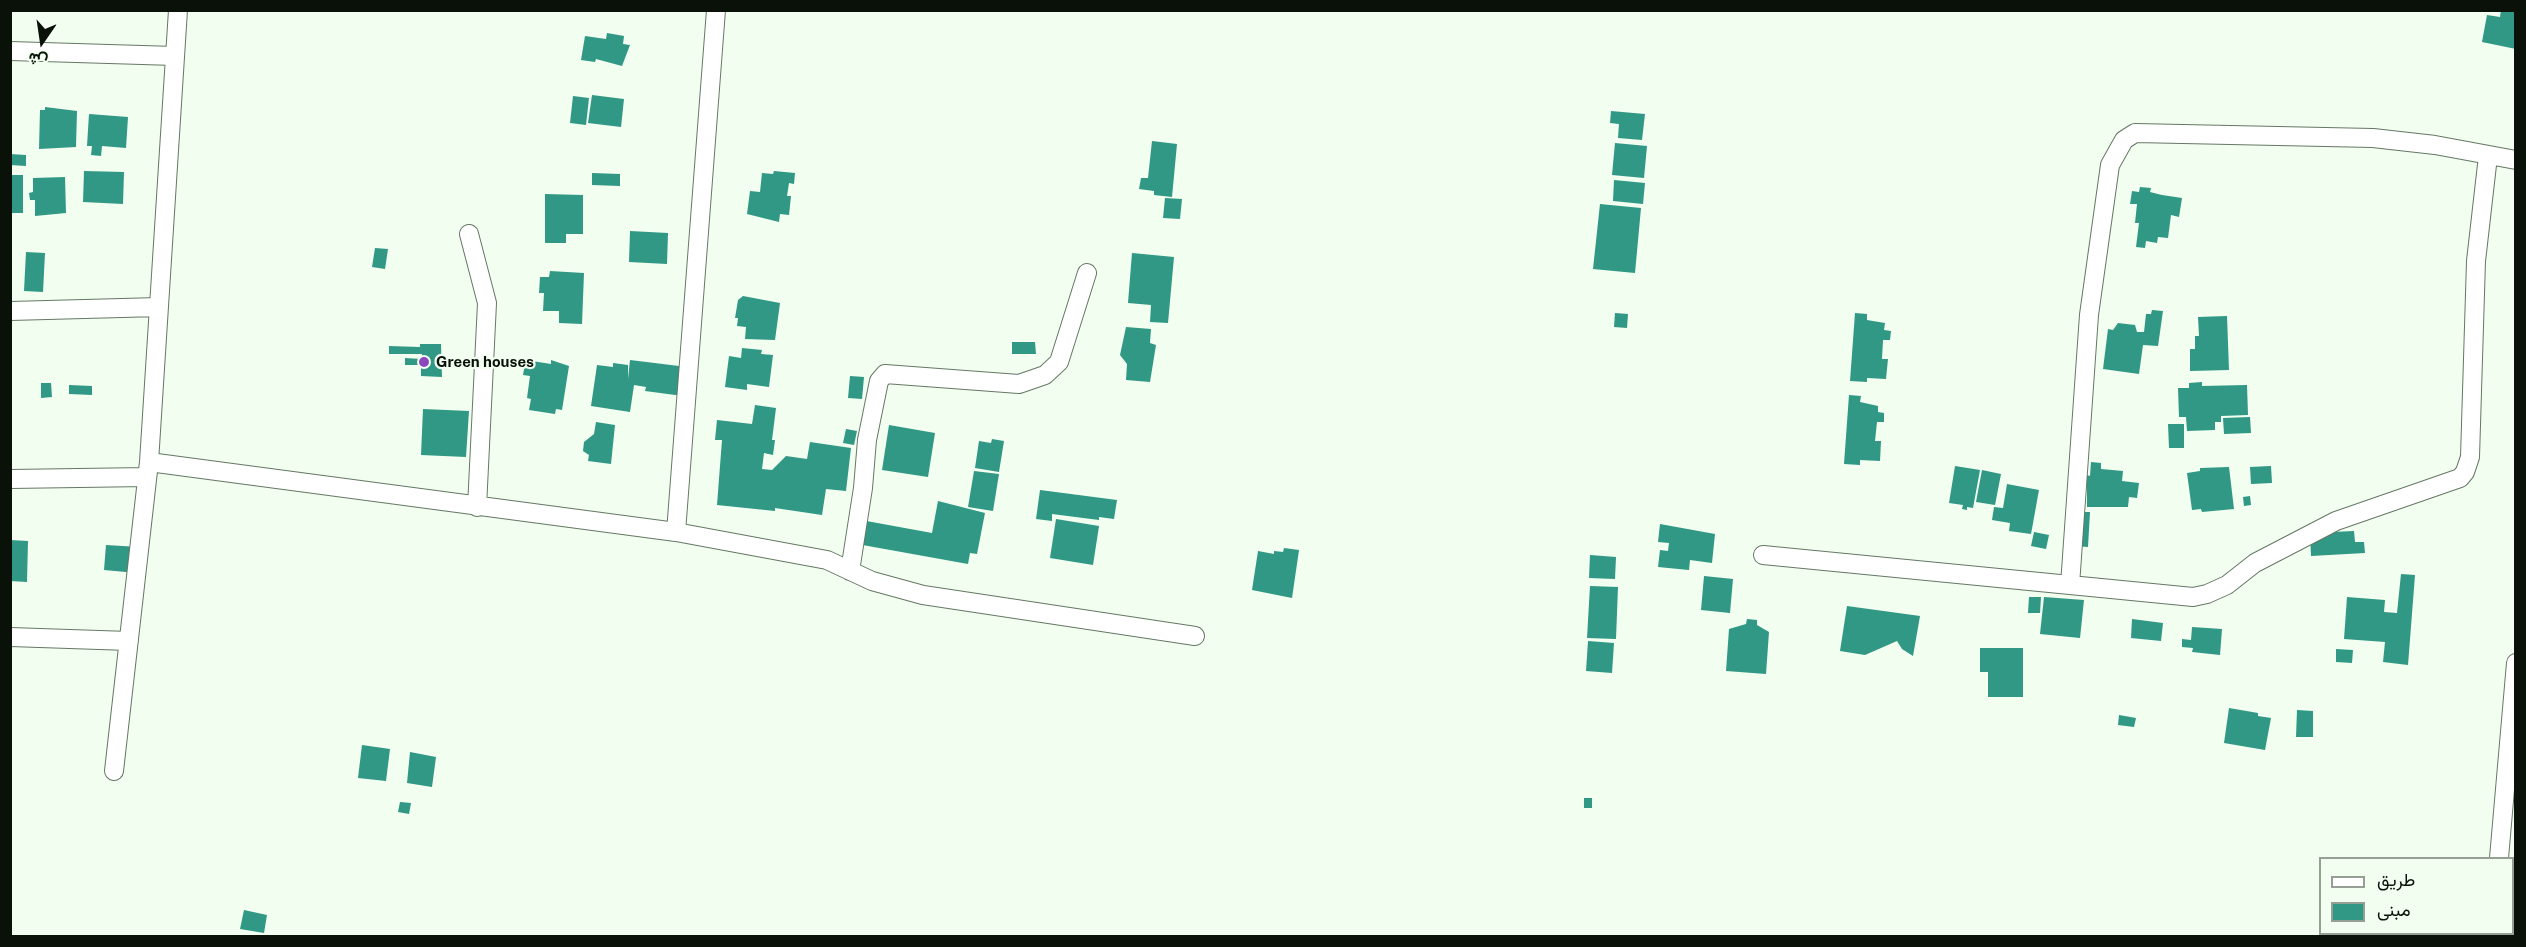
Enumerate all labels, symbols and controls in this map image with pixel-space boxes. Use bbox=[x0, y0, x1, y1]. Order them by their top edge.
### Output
north arrow bbox=[12, 12, 72, 72]
text: ش bbox=[26, 49, 49, 71]
place label: Green houses bbox=[436, 353, 534, 371]
marker: Green houses bbox=[417, 355, 431, 369]
legend bbox=[2319, 857, 2514, 935]
text: طريق bbox=[2377, 869, 2415, 890]
text: مبنى bbox=[2377, 899, 2411, 920]

